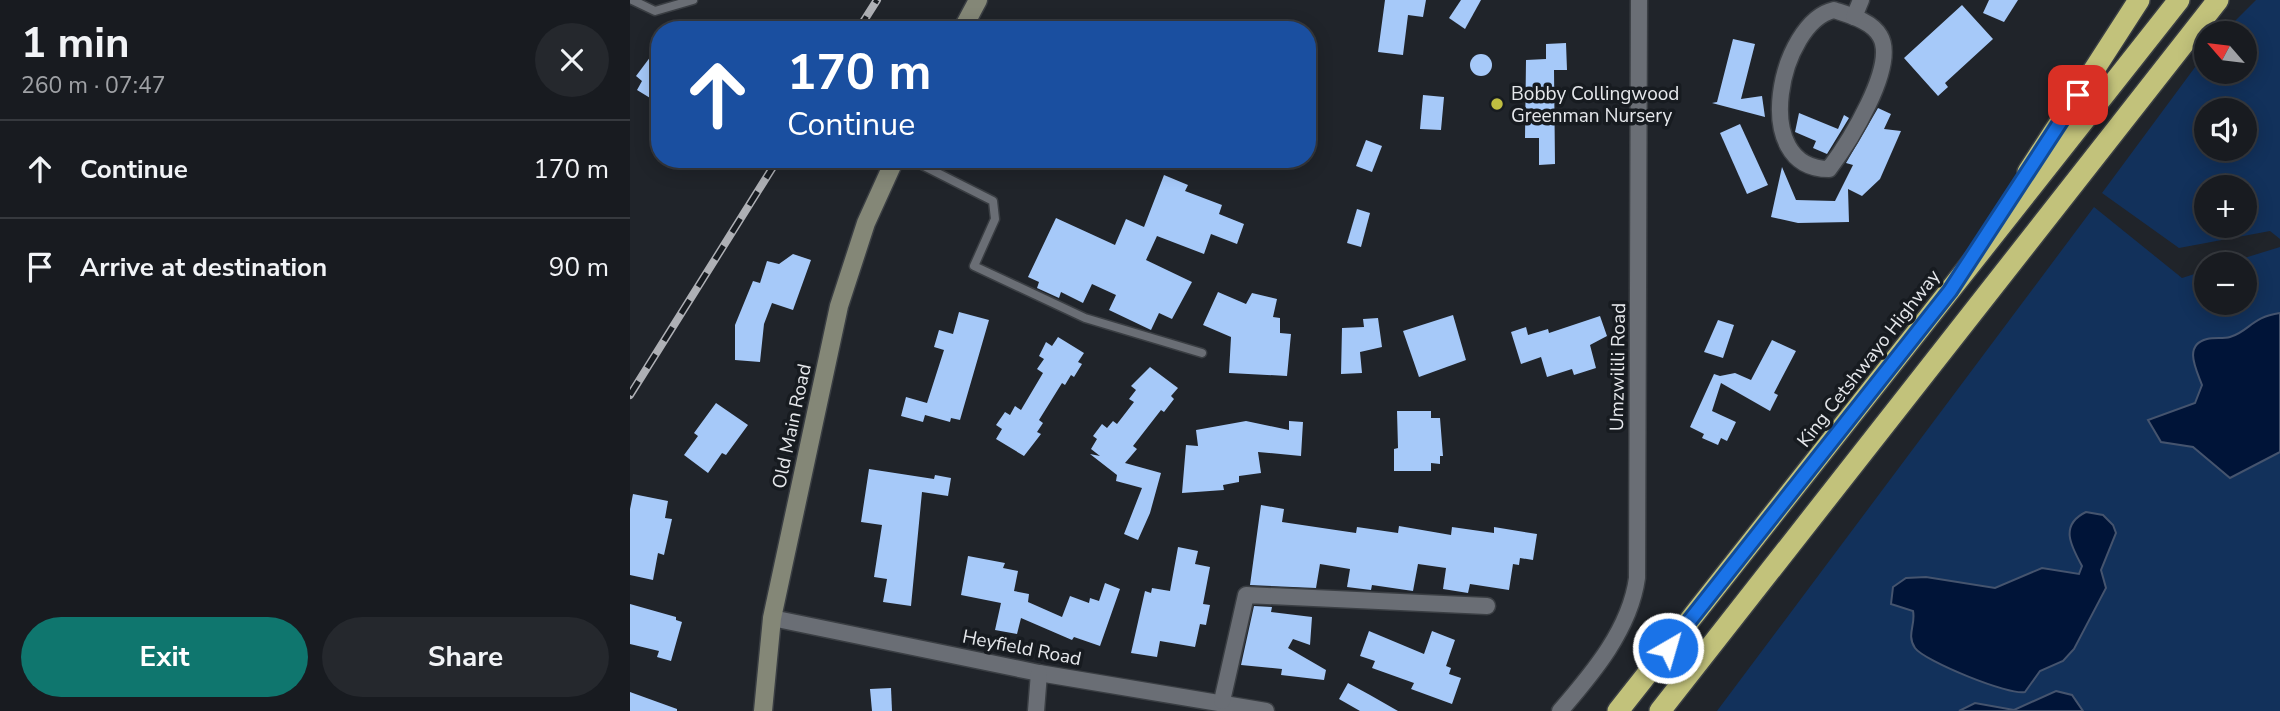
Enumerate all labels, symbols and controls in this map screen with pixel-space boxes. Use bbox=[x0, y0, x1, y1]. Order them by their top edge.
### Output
text: 1 min bbox=[21, 15, 130, 72]
north arrow bbox=[2194, 21, 2258, 84]
map controls bbox=[2194, 21, 2257, 315]
button: close bbox=[535, 23, 609, 97]
text: 170 m bbox=[787, 39, 931, 106]
icon: ahead bbox=[672, 49, 763, 140]
pin bbox=[2048, 65, 2108, 125]
text: 260 m · 07:47 bbox=[21, 70, 166, 101]
icon: arrive bbox=[2059, 76, 2097, 114]
place label: Bobby Collingwood Greenman Nursery bbox=[1511, 81, 1679, 129]
marker: Bobby Collingwood Greenman Nursery bbox=[1489, 96, 1505, 112]
button: sound bbox=[2194, 98, 2257, 161]
text: Continue bbox=[787, 103, 915, 146]
icon: ahead bbox=[21, 150, 59, 188]
text: Continue bbox=[80, 152, 188, 187]
text: 170 m bbox=[533, 152, 609, 187]
button: + bbox=[2194, 175, 2257, 238]
icon: arrive bbox=[21, 248, 59, 286]
text: Arrive at destination bbox=[80, 250, 327, 285]
text: 90 m bbox=[549, 250, 609, 285]
button: − bbox=[2194, 252, 2257, 315]
street label: King Cetshwayo Highway bbox=[1791, 264, 1947, 453]
street label: Umzwilili Road bbox=[1604, 303, 1632, 431]
street label: Old Main Road bbox=[766, 362, 818, 491]
position arrow bbox=[1631, 611, 1705, 685]
button: Exit bbox=[21, 617, 308, 697]
button: Share bbox=[322, 617, 609, 697]
street label: Heyfield Road bbox=[960, 624, 1084, 672]

